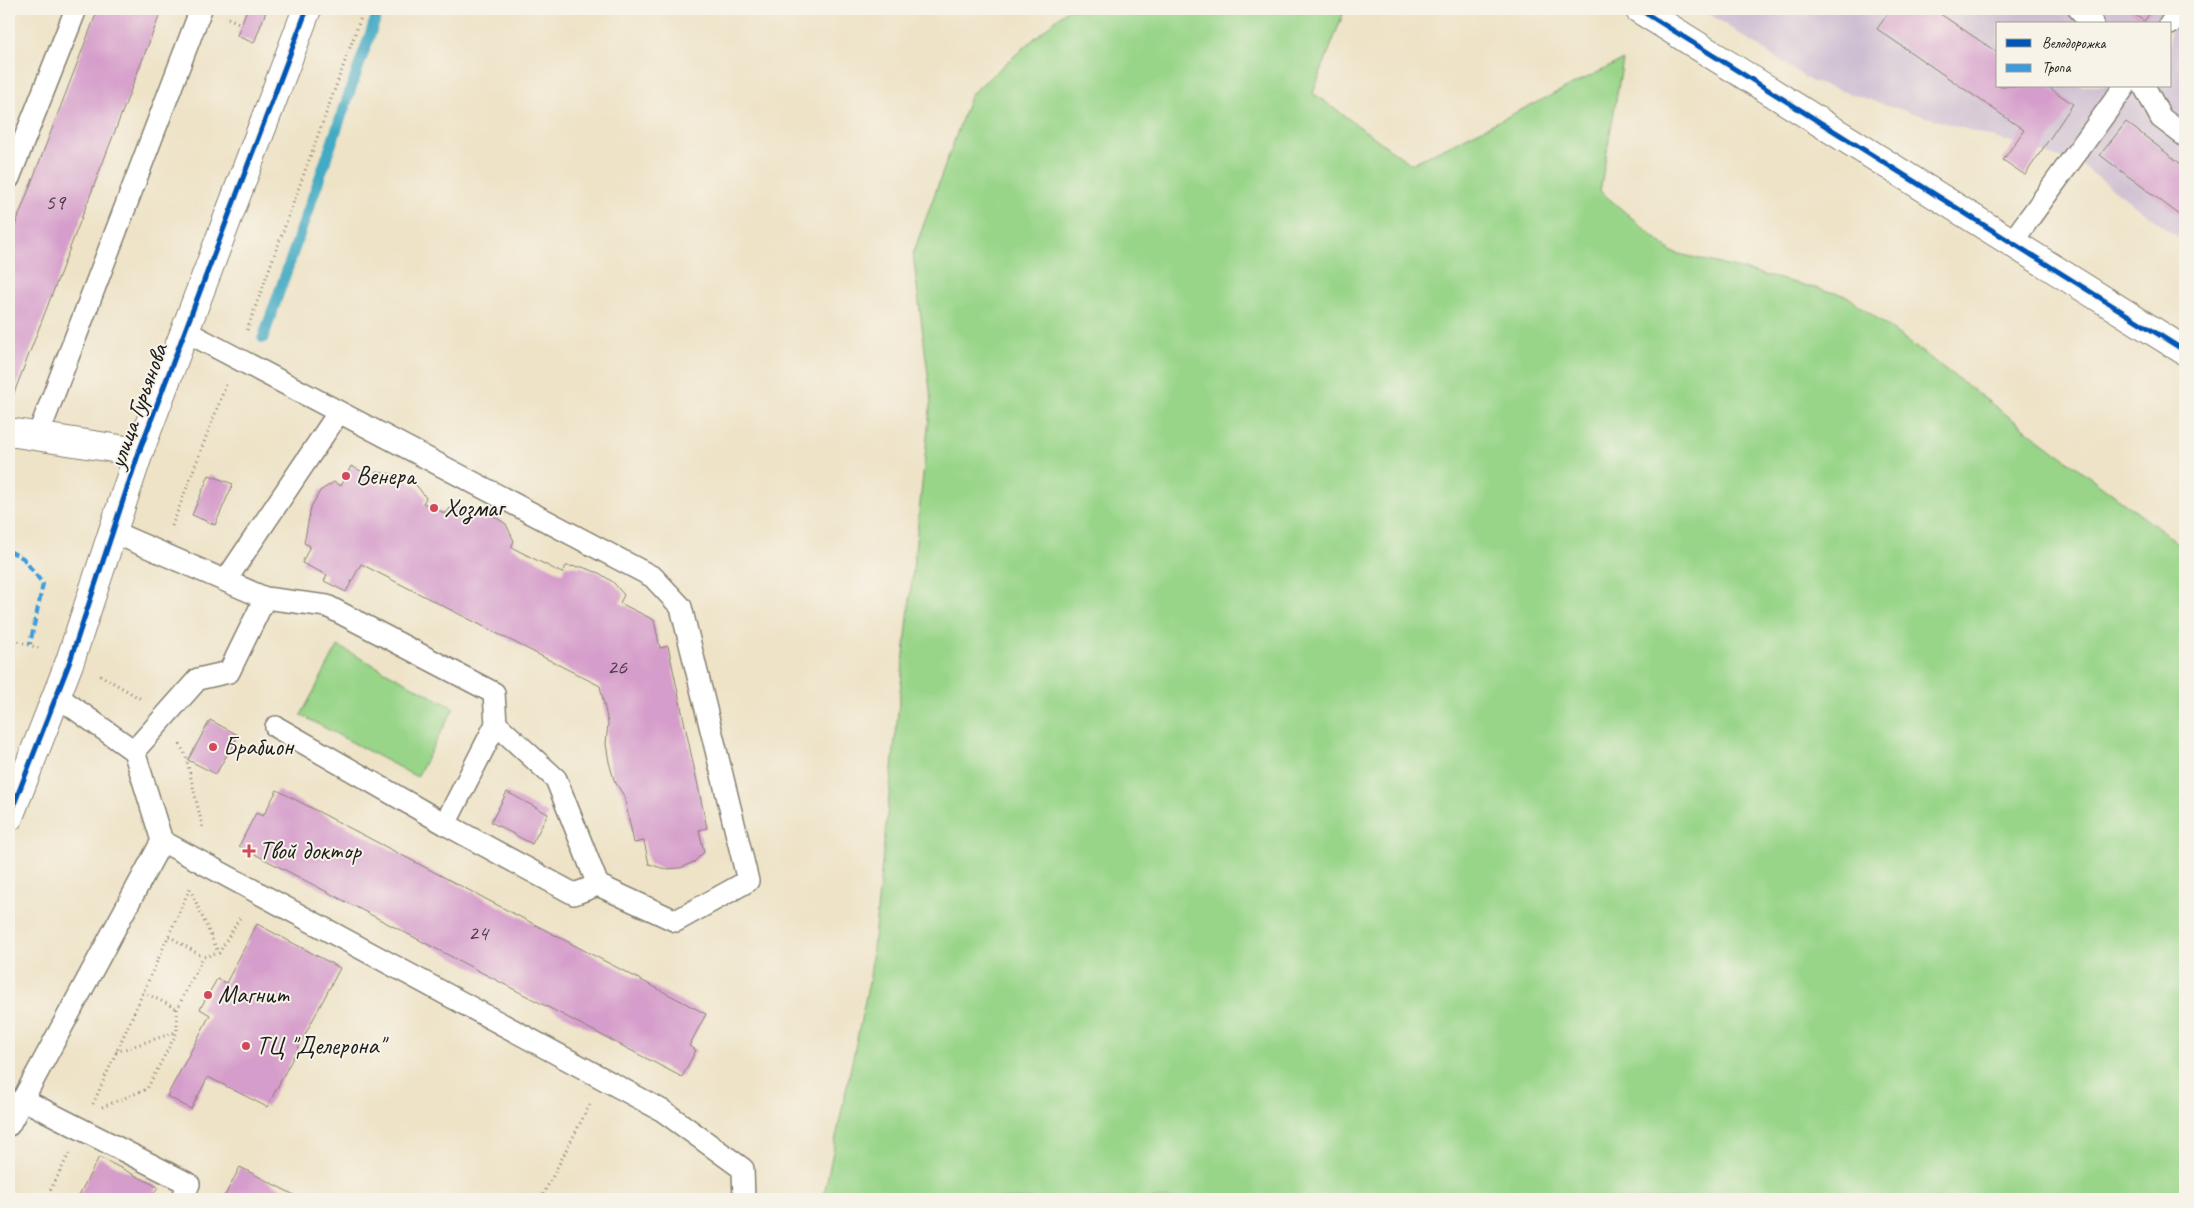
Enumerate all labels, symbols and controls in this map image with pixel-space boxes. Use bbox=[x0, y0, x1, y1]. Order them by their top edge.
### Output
legend bbox=[1996, 22, 2172, 88]
text: Велодорожка bbox=[2042, 34, 2106, 53]
text: Тропа bbox=[2042, 58, 2071, 77]
house number: 59 bbox=[45, 188, 67, 216]
street label: улица Гурьянова bbox=[100, 337, 176, 475]
place label: Венера bbox=[356, 460, 418, 492]
marker: Венера bbox=[340, 470, 352, 482]
place label: Хозмаг bbox=[444, 492, 507, 525]
marker: Хозмаг bbox=[428, 502, 440, 514]
house number: 26 bbox=[607, 653, 628, 681]
place label: Брабион bbox=[223, 731, 295, 763]
marker: Брабион bbox=[207, 741, 219, 753]
place label: Твой доктор bbox=[259, 835, 362, 867]
marker: Твой доктор bbox=[243, 845, 255, 857]
house number: 24 bbox=[468, 919, 490, 947]
place label: Магнит bbox=[218, 979, 290, 1011]
marker: Магнит bbox=[202, 989, 214, 1001]
place label: ТЦ "Делерона" bbox=[256, 1030, 389, 1062]
marker: ТЦ "Делерона" bbox=[240, 1040, 252, 1052]

